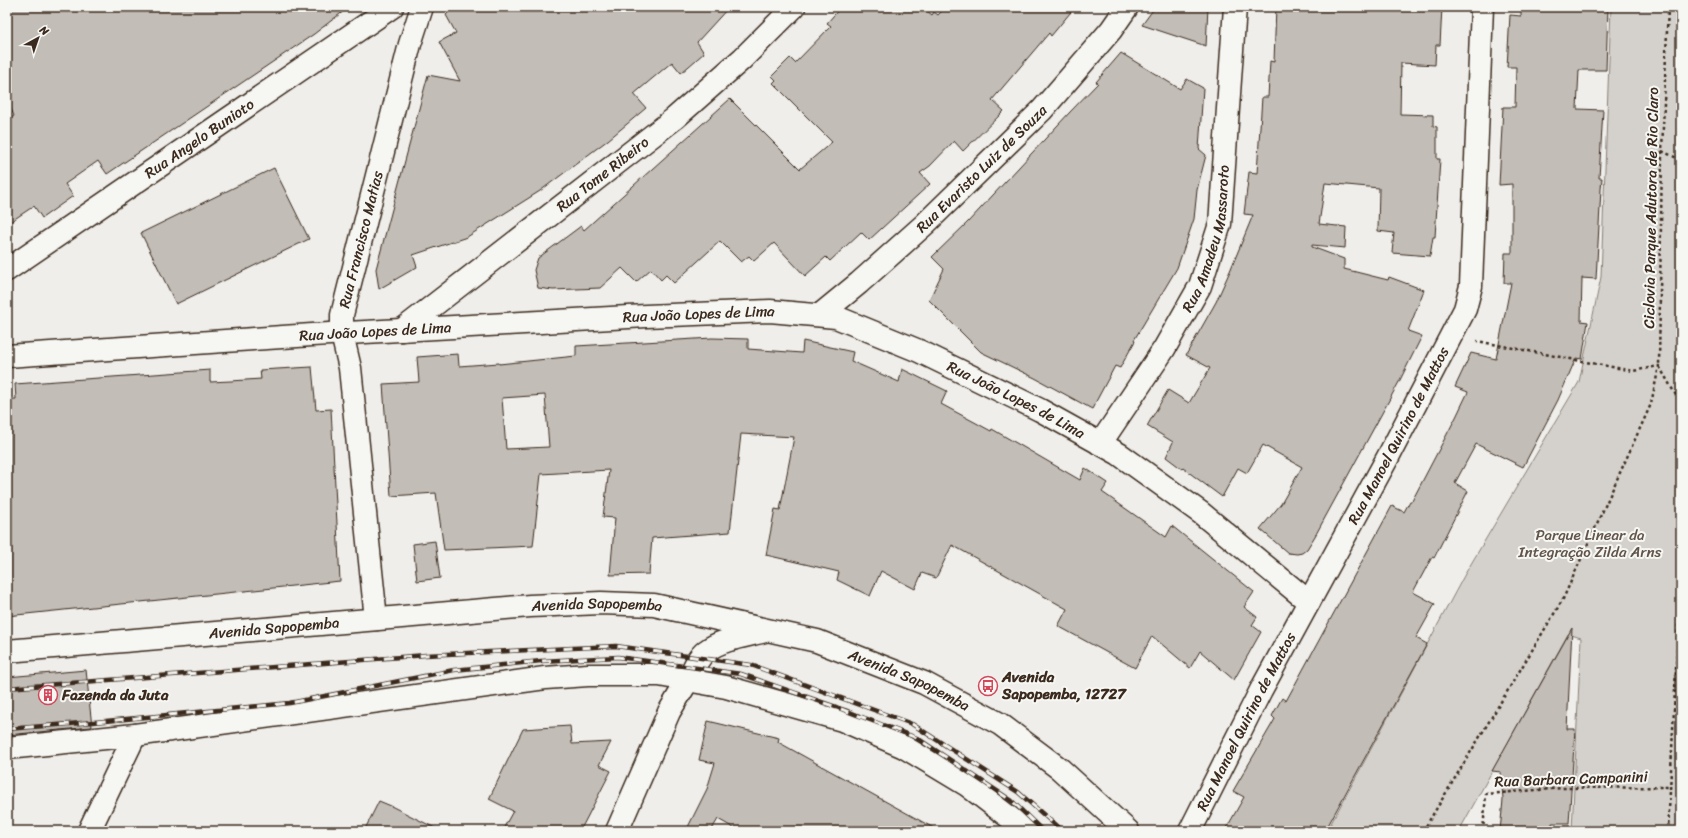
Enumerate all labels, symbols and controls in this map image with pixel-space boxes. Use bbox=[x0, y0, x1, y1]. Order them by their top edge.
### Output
north arrow bbox=[18, 18, 58, 58]
text: N bbox=[34, 20, 53, 41]
street label: Ciclovia Parque Adutora de Rio Claro bbox=[1636, 86, 1666, 329]
street label: Rua Angelo Bunioto bbox=[139, 91, 260, 186]
street label: Rua Evaristo Luiz de Souza bbox=[910, 98, 1054, 239]
street label: Rua Tome Ribeiro bbox=[550, 129, 655, 219]
street label: Rua Amadeu Massaroto bbox=[1175, 164, 1237, 317]
street label: Rua Francisco Matias bbox=[331, 168, 391, 311]
street label: Rua João Lopes de Lima bbox=[622, 298, 776, 330]
street label: Rua João Lopes de Lima bbox=[298, 314, 452, 349]
street label: Rua Manoel Quirino de Mattos bbox=[1341, 342, 1456, 529]
street label: Rua João Lopes de Lima bbox=[943, 354, 1091, 446]
park label: Parque Linear da Integração Zilda Arns bbox=[1518, 522, 1661, 565]
street label: Avenida Sapopemba bbox=[530, 590, 666, 620]
street label: Avenida Sapopemba bbox=[207, 609, 341, 647]
street label: Rua Manoel Quirino de Mattos bbox=[1189, 627, 1303, 816]
street label: Avenida Sapopemba bbox=[843, 641, 975, 719]
place label: Avenida Sapopemba, 12727 bbox=[1001, 664, 1127, 707]
bus stop icon: Avenida Sapopemba, 12727 bbox=[977, 675, 999, 697]
place label: Fazenda da Juta bbox=[61, 682, 169, 708]
building icon: Fazenda da Juta bbox=[37, 684, 59, 706]
street label: Rua Barbara Campanini bbox=[1494, 763, 1649, 795]

